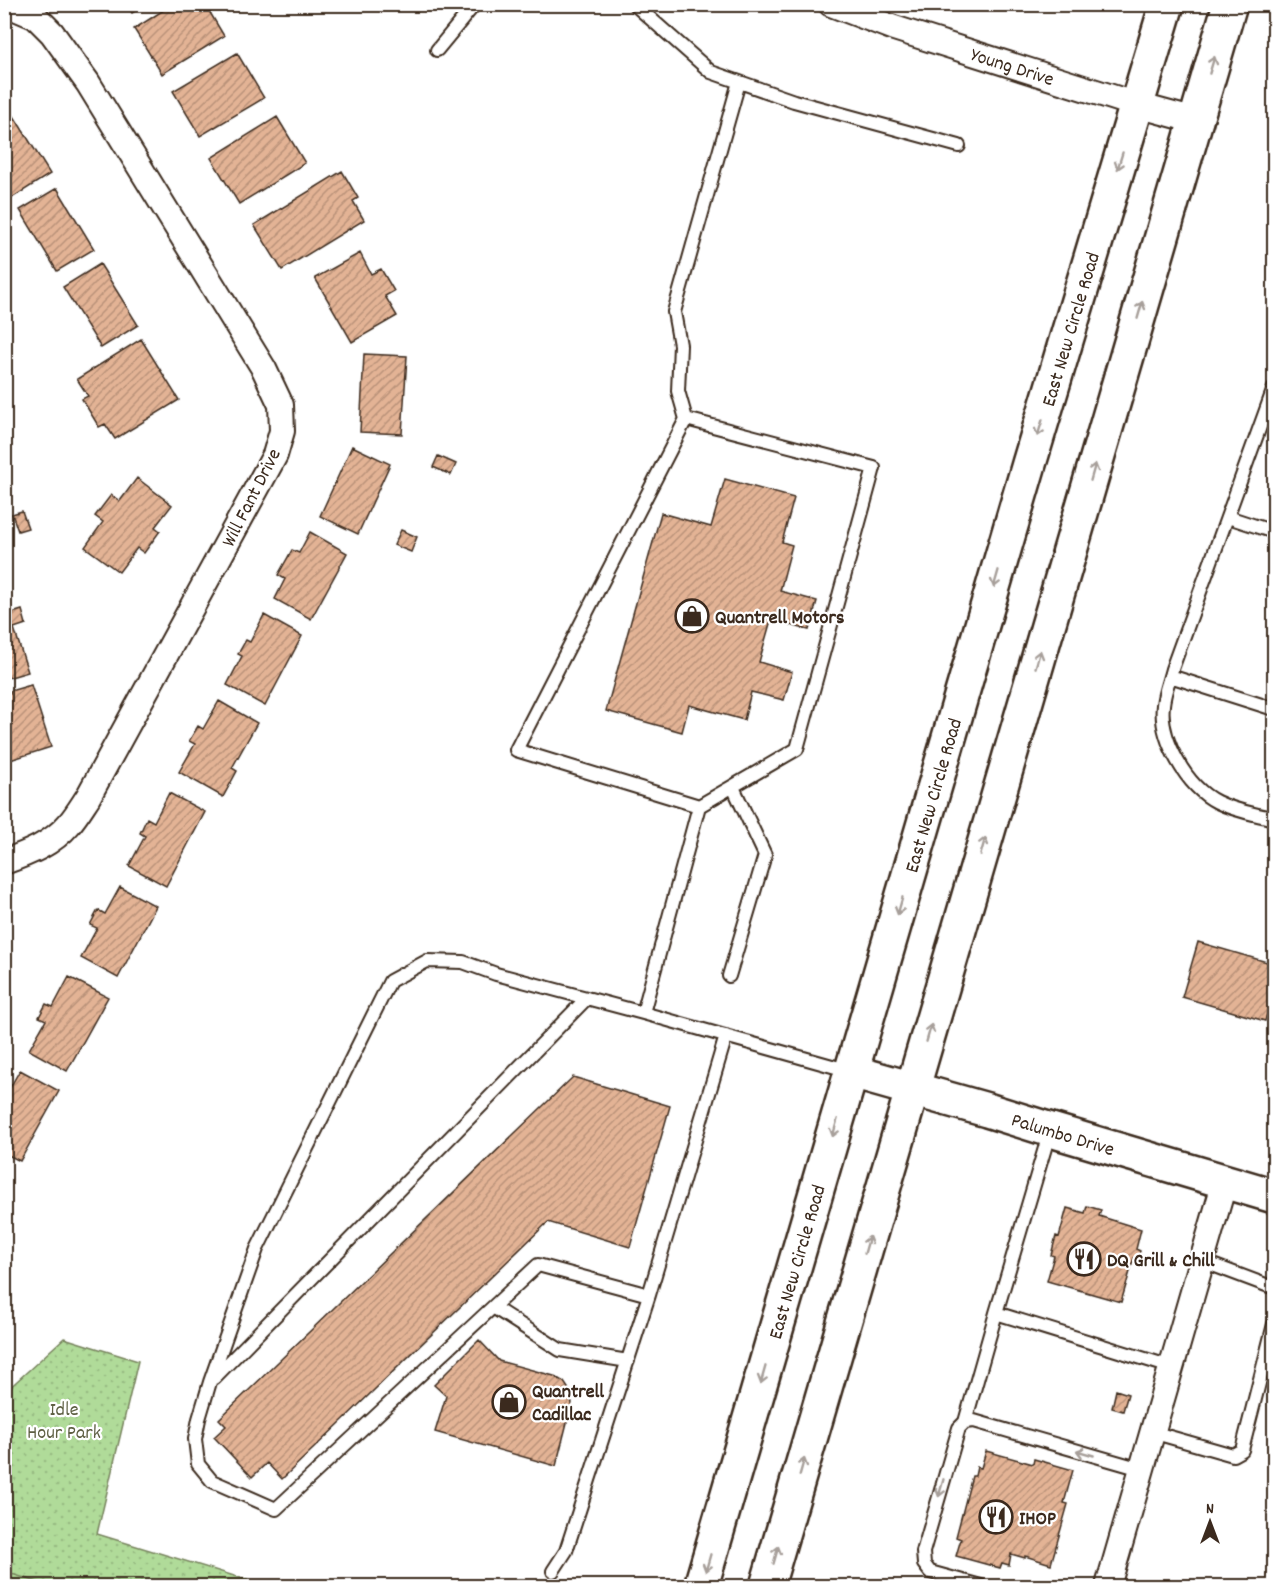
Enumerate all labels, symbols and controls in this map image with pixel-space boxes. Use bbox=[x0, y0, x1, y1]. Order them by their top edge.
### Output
street label: Young Drive bbox=[967, 42, 1057, 95]
one-way arrow bbox=[1207, 56, 1218, 75]
one-way arrow bbox=[1114, 151, 1125, 170]
street label: East New Circle Road bbox=[1036, 249, 1109, 410]
one-way arrow bbox=[1135, 301, 1146, 320]
one-way arrow bbox=[1034, 418, 1045, 437]
street label: Will Fant Drive bbox=[216, 444, 290, 553]
one-way arrow bbox=[1088, 462, 1099, 481]
one-way arrow bbox=[990, 569, 1001, 588]
shop icon: Quantrell Motors bbox=[674, 598, 710, 634]
place label: Quantrell Motors bbox=[715, 605, 844, 633]
one-way arrow bbox=[1033, 650, 1044, 669]
street label: East New Circle Road bbox=[899, 715, 971, 877]
one-way arrow bbox=[978, 837, 989, 856]
one-way arrow bbox=[894, 896, 905, 915]
one-way arrow bbox=[924, 1024, 935, 1043]
street label: Palumbo Drive bbox=[1007, 1107, 1117, 1165]
one-way arrow bbox=[829, 1118, 840, 1137]
street label: East New Circle Road bbox=[763, 1182, 835, 1343]
one-way arrow bbox=[862, 1236, 873, 1255]
restaurant icon: DQ Grill & Chill bbox=[1066, 1241, 1102, 1277]
place label: DQ Grill & Chill bbox=[1107, 1248, 1215, 1276]
one-way arrow bbox=[757, 1366, 768, 1385]
place label: Quantrell Cadillac bbox=[532, 1379, 604, 1430]
shop icon: Quantrell Cadillac bbox=[491, 1384, 527, 1420]
park label: Idle Hour Park bbox=[27, 1397, 101, 1448]
one-way arrow bbox=[1076, 1447, 1095, 1458]
one-way arrow bbox=[797, 1458, 808, 1477]
one-way arrow bbox=[935, 1478, 946, 1497]
north arrow bbox=[1180, 1492, 1240, 1552]
text: N bbox=[1206, 1498, 1214, 1521]
restaurant icon: IHOP bbox=[978, 1499, 1014, 1535]
place label: IHOP bbox=[1019, 1506, 1056, 1534]
one-way arrow bbox=[771, 1546, 782, 1565]
one-way arrow bbox=[702, 1553, 713, 1572]

